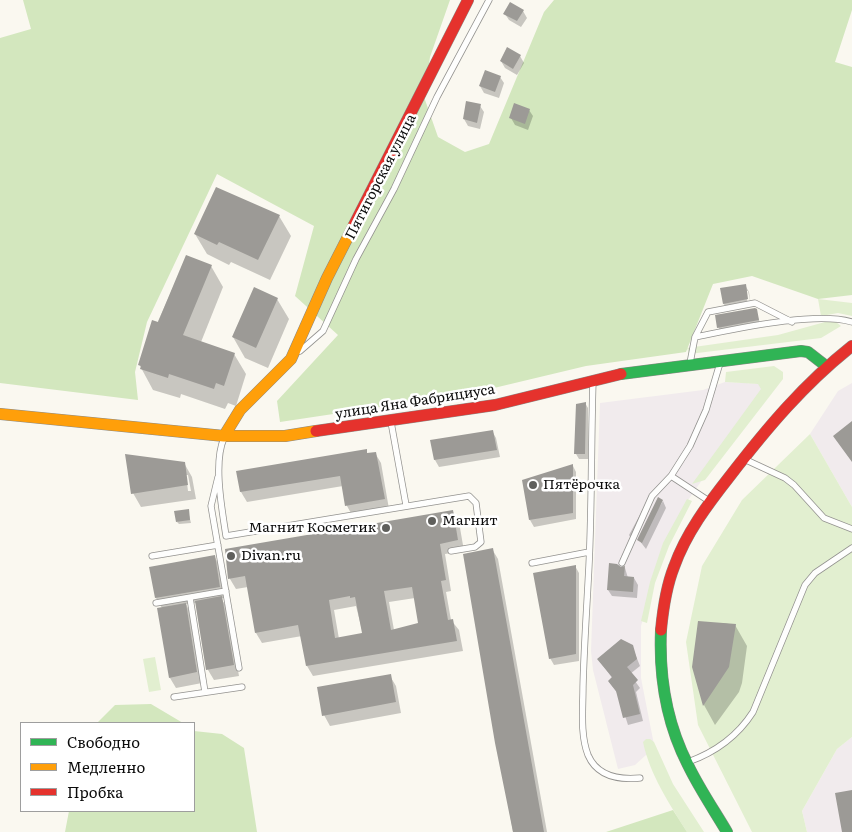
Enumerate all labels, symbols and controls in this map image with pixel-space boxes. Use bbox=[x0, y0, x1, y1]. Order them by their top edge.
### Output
street label: Пятигорская улица bbox=[342, 111, 420, 243]
street label: улица Яна Фабрициуса bbox=[334, 381, 496, 423]
place label: Пятёрочка bbox=[543, 477, 620, 493]
marker: Пятёрочка bbox=[527, 479, 539, 491]
place label: Магнит bbox=[442, 513, 498, 529]
marker: Магнит bbox=[426, 515, 438, 527]
place label: Магнит Косметик bbox=[248, 520, 376, 536]
marker: Магнит Косметик bbox=[380, 522, 392, 534]
place label: Divan.ru bbox=[241, 548, 301, 564]
marker: Divan.ru bbox=[225, 550, 237, 562]
legend bbox=[20, 722, 195, 812]
text: Свободно bbox=[67, 730, 140, 753]
text: Медленно bbox=[67, 755, 145, 778]
text: Пробка bbox=[67, 780, 123, 803]

